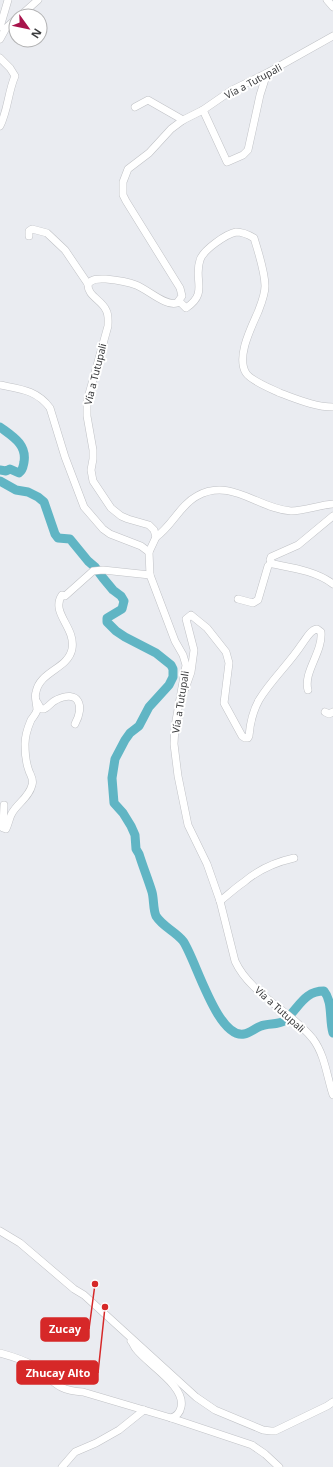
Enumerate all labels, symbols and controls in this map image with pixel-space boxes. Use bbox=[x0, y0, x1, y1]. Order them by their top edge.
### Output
north arrow bbox=[8, 8, 48, 48]
text: N bbox=[28, 26, 46, 42]
street label: Vía a Tutupali bbox=[222, 60, 284, 102]
street label: Vía a Tutupali bbox=[81, 342, 109, 406]
street label: Vía a Tutupali bbox=[168, 670, 192, 734]
street label: Vía a Tutupali bbox=[252, 983, 308, 1035]
callout: Zucay bbox=[41, 1318, 89, 1341]
text: Zucay bbox=[49, 1321, 82, 1336]
callout: Zhucay Alto bbox=[17, 1361, 98, 1384]
text: Zhucay Alto bbox=[26, 1365, 90, 1380]

